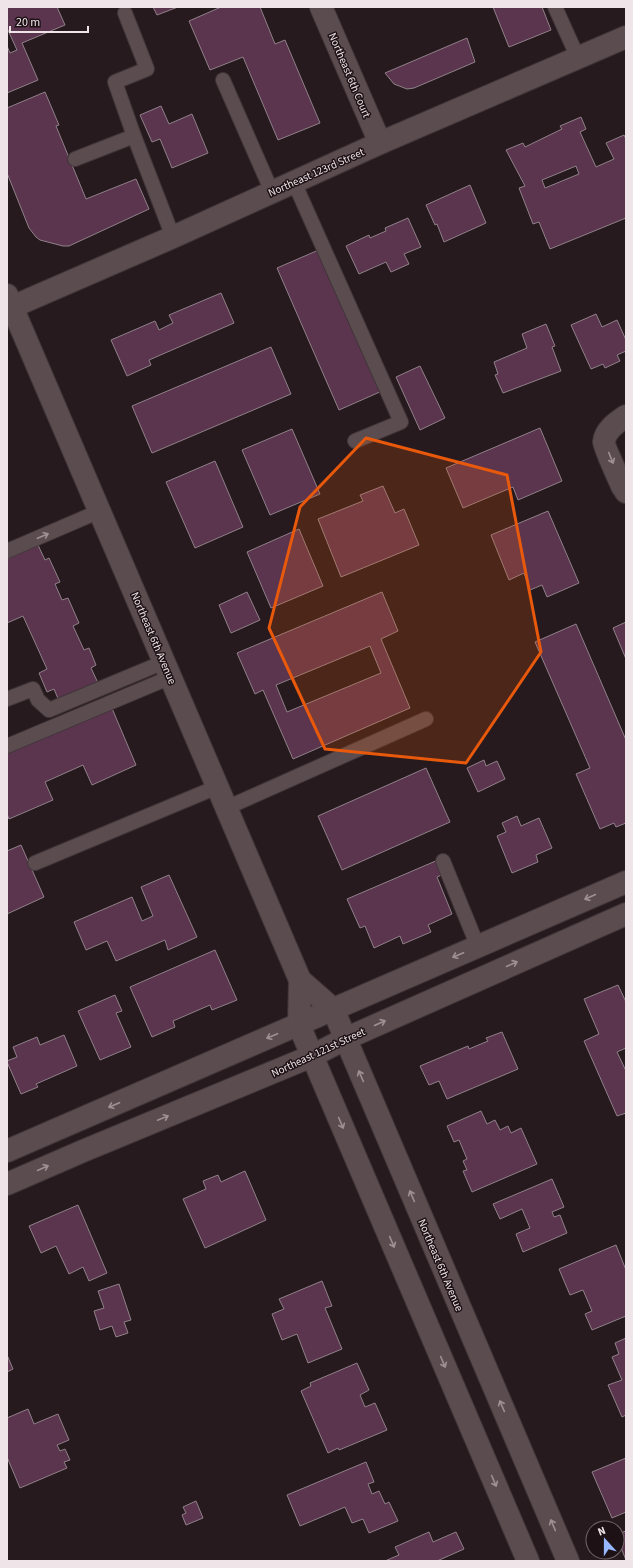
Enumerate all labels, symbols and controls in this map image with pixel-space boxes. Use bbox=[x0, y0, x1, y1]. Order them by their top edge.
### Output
scale bar bbox=[10, 8, 88, 34]
text: 20 m bbox=[16, 14, 40, 31]
street label: Northeast 6th Court bbox=[325, 30, 374, 120]
street label: Northeast 123rd Street bbox=[266, 144, 367, 200]
one-way arrow bbox=[607, 452, 615, 464]
one-way arrow bbox=[36, 531, 48, 539]
street label: Northeast 6th Avenue bbox=[127, 590, 180, 687]
one-way arrow bbox=[585, 894, 597, 902]
one-way arrow bbox=[453, 952, 465, 959]
one-way arrow bbox=[505, 960, 517, 967]
one-way arrow bbox=[374, 1019, 386, 1026]
street label: Northeast 121st Street bbox=[269, 1024, 368, 1081]
one-way arrow bbox=[266, 1033, 278, 1041]
one-way arrow bbox=[357, 1071, 364, 1083]
one-way arrow bbox=[108, 1102, 120, 1109]
one-way arrow bbox=[156, 1114, 168, 1121]
one-way arrow bbox=[338, 1116, 345, 1128]
one-way arrow bbox=[36, 1164, 48, 1171]
one-way arrow bbox=[408, 1190, 415, 1202]
street label: Northeast 6th Avenue bbox=[414, 1217, 467, 1314]
one-way arrow bbox=[389, 1236, 396, 1248]
one-way arrow bbox=[440, 1355, 447, 1367]
one-way arrow bbox=[497, 1400, 505, 1412]
one-way arrow bbox=[491, 1475, 499, 1487]
one-way arrow bbox=[548, 1520, 556, 1532]
north arrow bbox=[585, 1520, 625, 1560]
text: N bbox=[595, 1523, 608, 1539]

